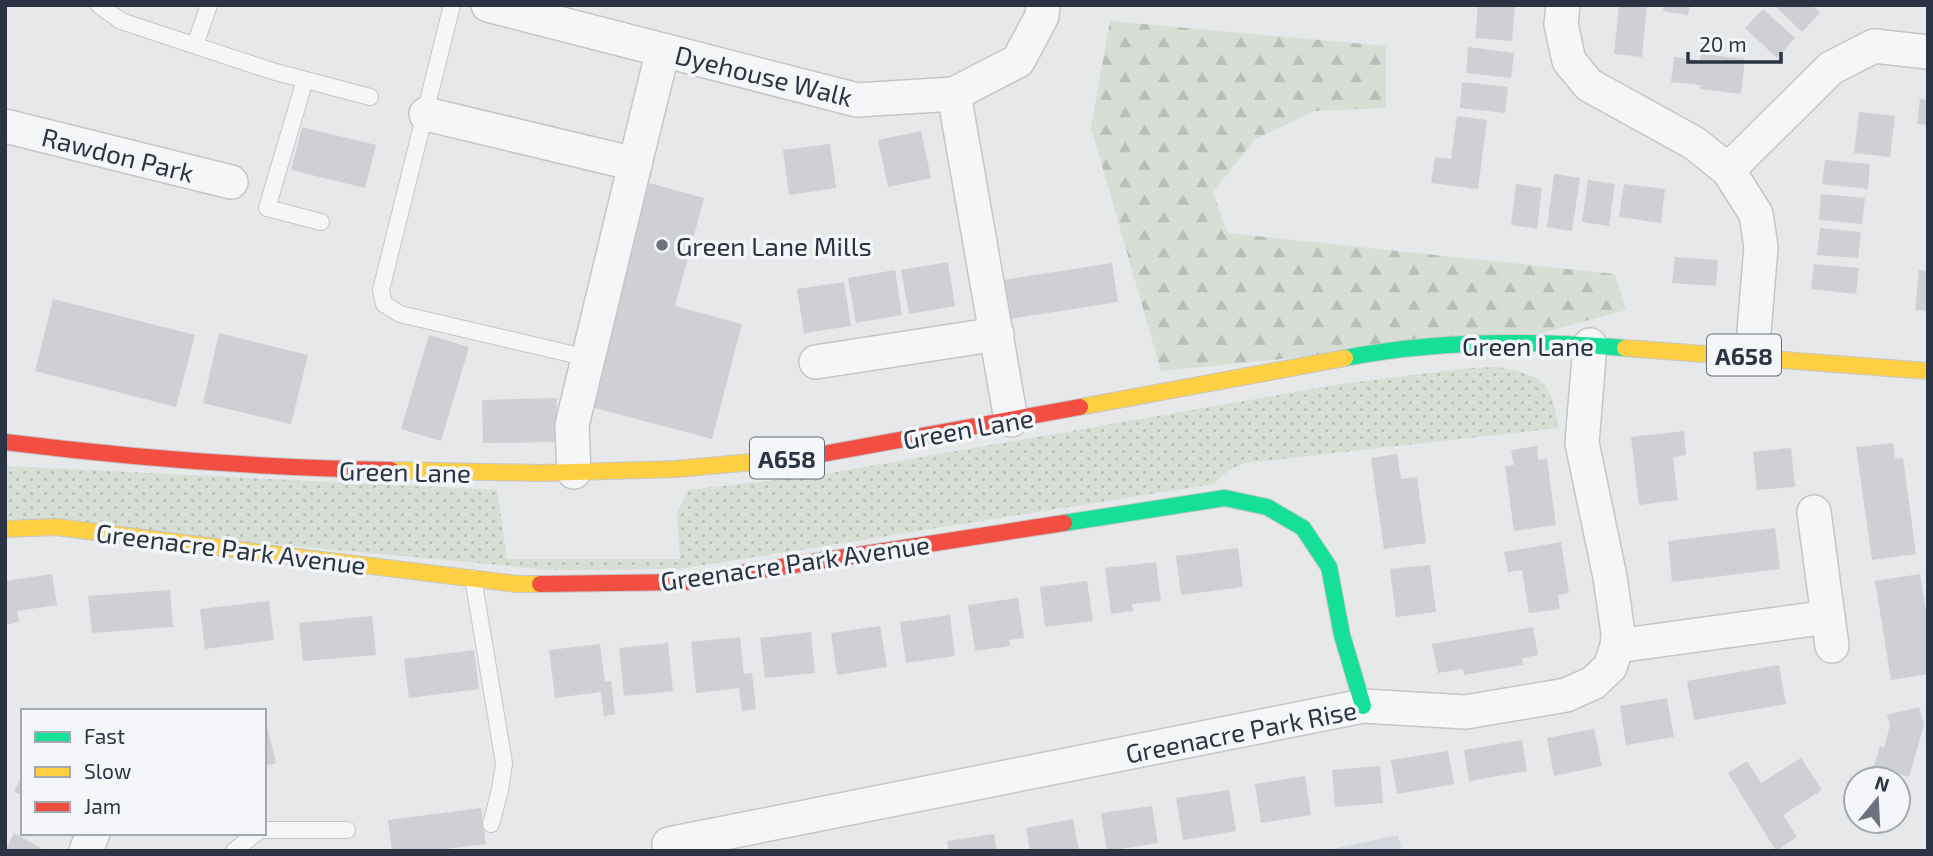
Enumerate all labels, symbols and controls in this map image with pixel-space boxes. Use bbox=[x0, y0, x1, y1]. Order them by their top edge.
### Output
scale bar bbox=[1688, 21, 1781, 65]
text: 20 m bbox=[1699, 31, 1747, 56]
street label: Dyehouse Walk bbox=[672, 38, 856, 112]
street label: Rawdon Park bbox=[39, 120, 197, 188]
place label: Green Lane Mills bbox=[676, 230, 872, 261]
marker: Green Lane Mills bbox=[654, 237, 670, 253]
street label: Green Lane bbox=[1462, 330, 1594, 361]
road number: A658 bbox=[1707, 334, 1781, 376]
street label: Green Lane bbox=[900, 401, 1036, 455]
road number: A658 bbox=[750, 438, 824, 478]
street label: Green Lane bbox=[339, 454, 471, 488]
street label: Greenacre Park Avenue bbox=[94, 516, 368, 580]
street label: Greenacre Park Avenue bbox=[658, 528, 932, 596]
street label: Greenacre Park Rise bbox=[1123, 693, 1359, 769]
legend bbox=[21, 709, 266, 835]
text: Fast bbox=[84, 723, 125, 748]
text: Slow bbox=[84, 758, 131, 783]
north arrow bbox=[1842, 765, 1912, 835]
text: N bbox=[1872, 770, 1892, 796]
text: Jam bbox=[84, 793, 121, 818]

